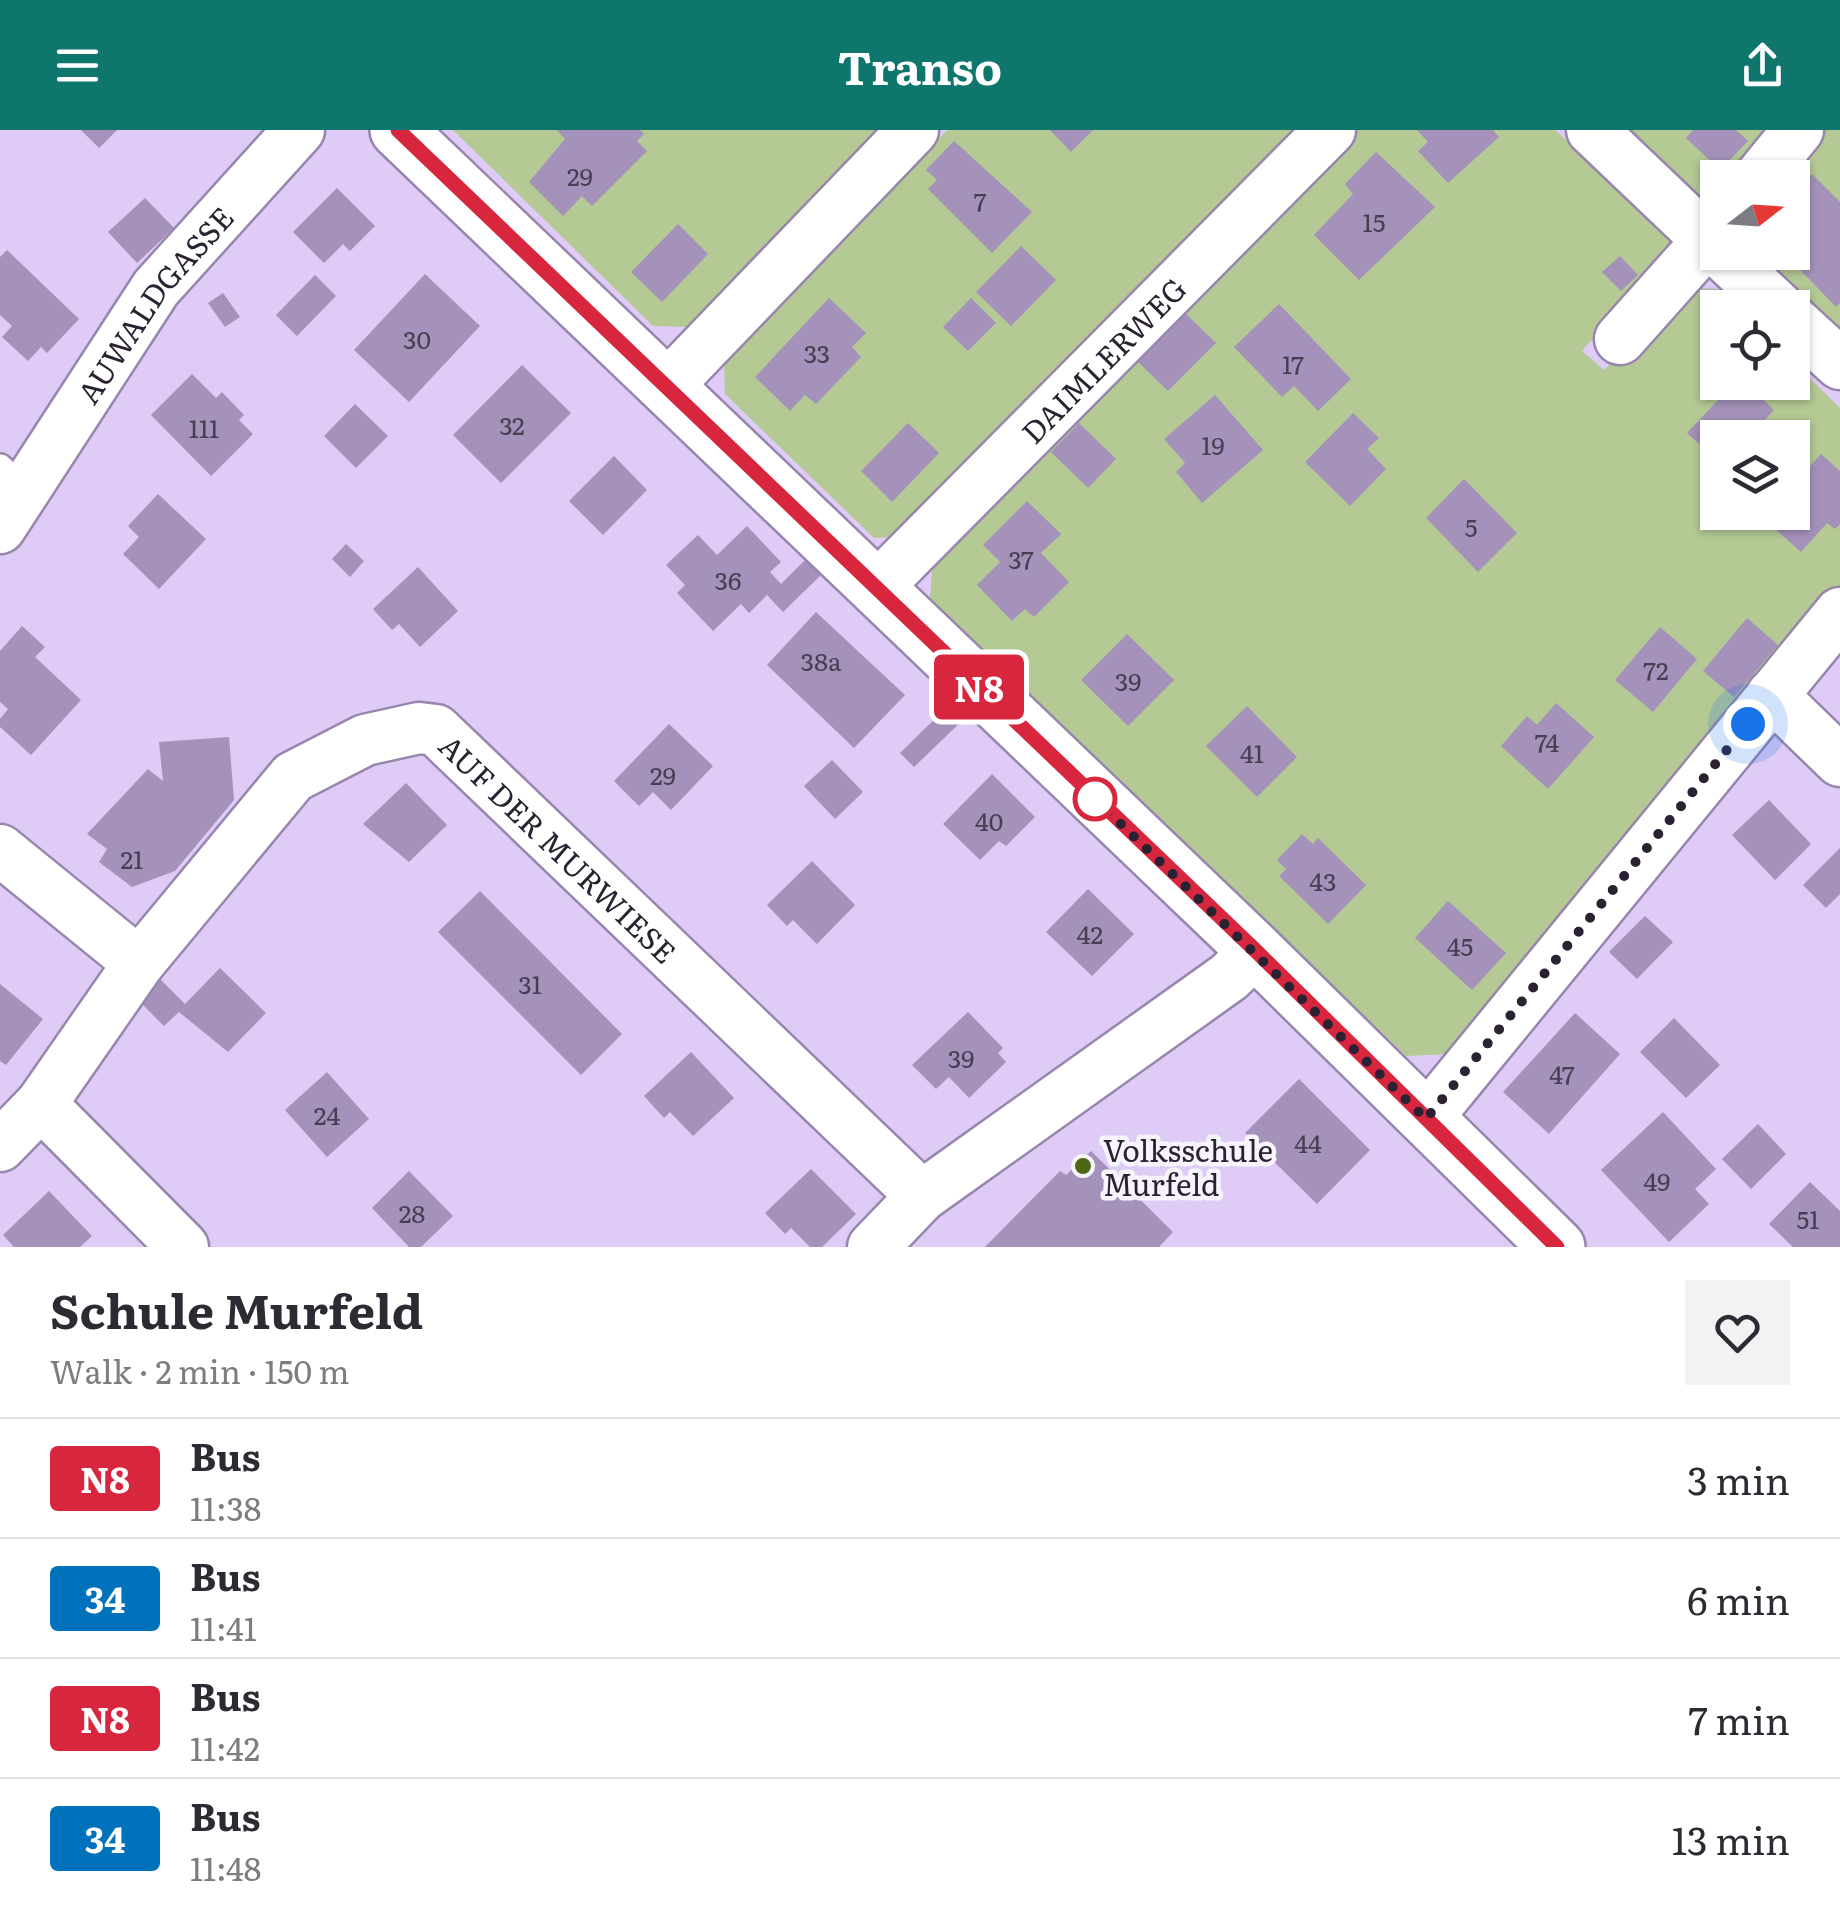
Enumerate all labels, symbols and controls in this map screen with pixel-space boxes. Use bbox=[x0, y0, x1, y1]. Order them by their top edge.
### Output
text: Transo bbox=[838, 32, 1002, 99]
icon: menu bbox=[50, 38, 105, 93]
icon: share bbox=[1735, 38, 1790, 93]
house number: 29 bbox=[567, 157, 593, 194]
north arrow bbox=[1700, 160, 1810, 270]
map controls bbox=[1700, 160, 1810, 530]
house number: 7 bbox=[974, 182, 987, 219]
street label: AUWALDGASSE bbox=[65, 196, 242, 412]
house number: 15 bbox=[1363, 203, 1385, 240]
street label: DAIMLERWEG bbox=[1010, 266, 1195, 452]
button: locate bbox=[1700, 290, 1810, 400]
house number: 30 bbox=[403, 320, 431, 357]
house number: 33 bbox=[804, 334, 830, 371]
house number: 17 bbox=[1282, 345, 1304, 382]
house number: 32 bbox=[499, 406, 525, 443]
house number: 111 bbox=[189, 409, 219, 446]
button: layers bbox=[1700, 420, 1810, 530]
house number: 19 bbox=[1201, 426, 1225, 463]
house number: 5 bbox=[1465, 508, 1477, 545]
house number: 37 bbox=[1008, 540, 1034, 577]
house number: 36 bbox=[715, 561, 741, 598]
house number: 38a bbox=[801, 642, 842, 679]
house number: 72 bbox=[1643, 651, 1669, 688]
line badge: N8 bbox=[934, 654, 1024, 720]
text: N8 bbox=[954, 661, 1004, 713]
house number: 39 bbox=[1115, 662, 1141, 699]
your location bbox=[1723, 699, 1773, 749]
street label: AUF DER MURWIESE bbox=[430, 723, 687, 972]
house number: 74 bbox=[1535, 723, 1560, 760]
house number: 41 bbox=[1240, 734, 1264, 771]
house number: 29 bbox=[650, 756, 676, 793]
unlabelled marker bbox=[1074, 778, 1116, 820]
house number: 40 bbox=[975, 802, 1003, 839]
house number: 21 bbox=[121, 840, 143, 877]
house number: 43 bbox=[1309, 862, 1337, 899]
house number: 42 bbox=[1077, 915, 1103, 952]
house number: 45 bbox=[1447, 927, 1473, 964]
house number: 31 bbox=[518, 965, 542, 1002]
house number: 39 bbox=[948, 1039, 974, 1076]
house number: 47 bbox=[1549, 1055, 1575, 1092]
house number: 24 bbox=[314, 1096, 340, 1133]
house number: 44 bbox=[1294, 1124, 1322, 1161]
place label: Volksschule Murfeld bbox=[1103, 1127, 1273, 1205]
marker: Volksschule Murfeld bbox=[1072, 1155, 1094, 1177]
house number: 49 bbox=[1644, 1162, 1670, 1199]
house number: 28 bbox=[399, 1194, 425, 1231]
house number: 51 bbox=[1797, 1200, 1819, 1237]
text: Schule Murfeld bbox=[50, 1273, 423, 1344]
button: heart bbox=[1685, 1280, 1790, 1385]
text: Walk · 2 min · 150 m bbox=[50, 1346, 350, 1394]
text: Bus bbox=[190, 1426, 261, 1483]
text: 3 min bbox=[1687, 1450, 1790, 1507]
text: N8 bbox=[80, 1452, 130, 1504]
text: 11:38 bbox=[190, 1483, 261, 1531]
text: Bus bbox=[190, 1546, 261, 1603]
text: 6 min bbox=[1687, 1570, 1790, 1627]
text: 34 bbox=[85, 1572, 125, 1624]
text: 11:41 bbox=[190, 1603, 257, 1651]
text: Bus bbox=[190, 1666, 261, 1723]
text: 7 min bbox=[1688, 1690, 1790, 1747]
text: N8 bbox=[80, 1692, 130, 1744]
text: 11:42 bbox=[190, 1723, 260, 1771]
text: Bus bbox=[190, 1786, 261, 1843]
text: 13 min bbox=[1672, 1810, 1790, 1867]
text: 34 bbox=[85, 1812, 125, 1864]
text: 11:48 bbox=[190, 1843, 261, 1891]

